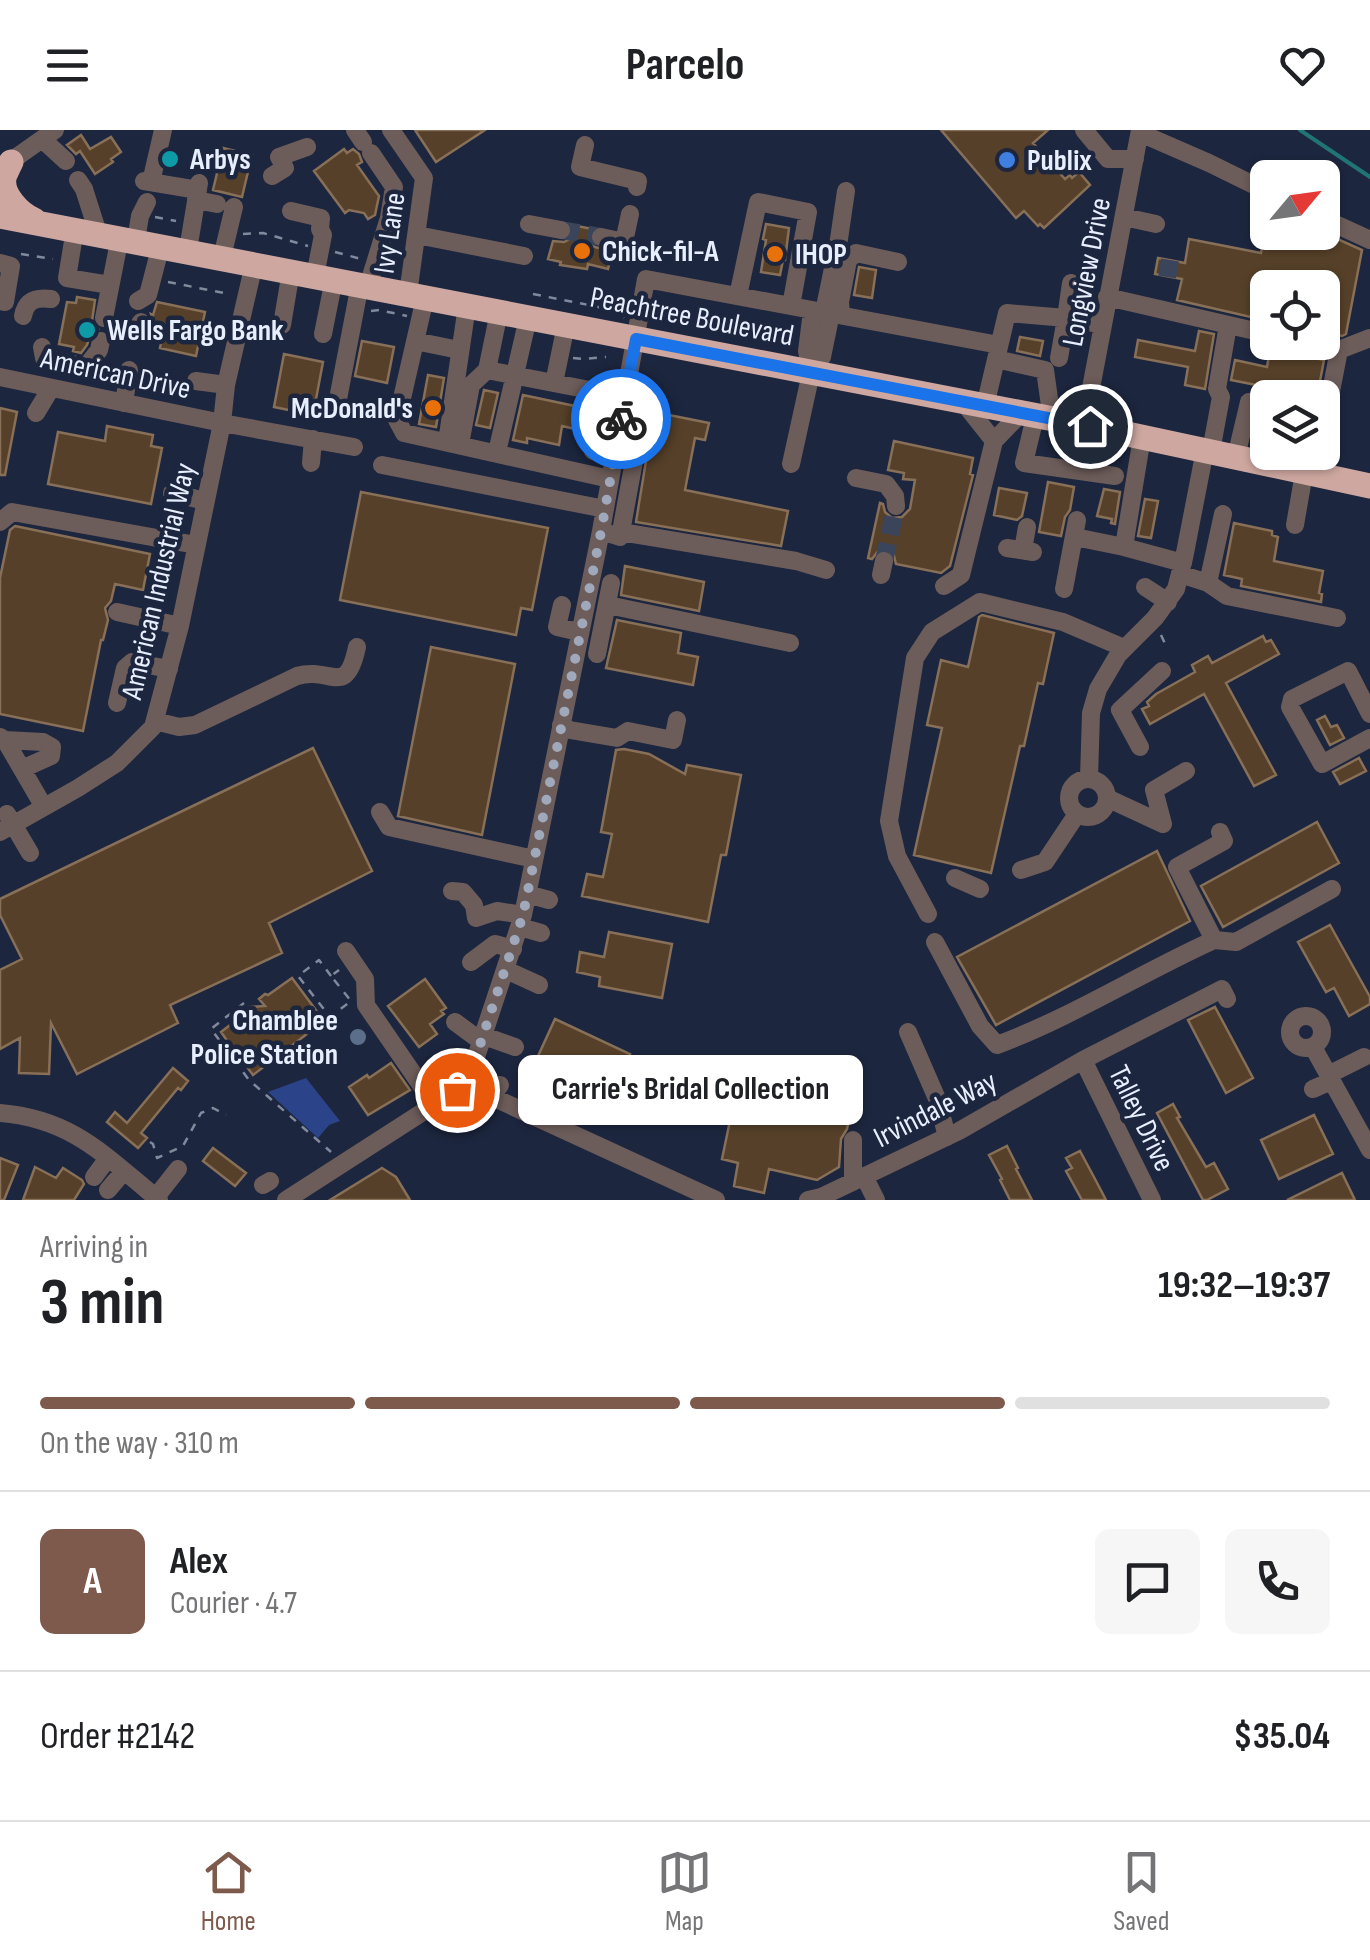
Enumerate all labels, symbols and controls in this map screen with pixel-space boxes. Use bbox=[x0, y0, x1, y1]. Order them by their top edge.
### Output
icon: menu bbox=[40, 38, 95, 93]
text: Parcelo bbox=[626, 38, 744, 93]
icon: heart bbox=[1275, 38, 1330, 93]
place label: Arbys bbox=[189, 142, 251, 178]
place label: Publix bbox=[1027, 143, 1092, 179]
marker: Arbys bbox=[159, 148, 181, 170]
marker: Publix bbox=[996, 149, 1018, 171]
north arrow bbox=[1250, 160, 1340, 250]
map controls bbox=[1250, 160, 1340, 470]
street label: Ivy Lane bbox=[366, 190, 413, 276]
street label: Longview Drive bbox=[1055, 195, 1119, 350]
place label: Chick-fil-A bbox=[602, 234, 719, 270]
place label: IHOP bbox=[795, 237, 847, 273]
marker: Chick-fil-A bbox=[571, 240, 593, 262]
marker: IHOP bbox=[764, 243, 786, 265]
button: locate bbox=[1250, 270, 1340, 360]
street label: Peachtree Boulevard bbox=[587, 280, 797, 354]
place label: Wells Fargo Bank bbox=[107, 313, 284, 349]
marker: Wells Fargo Bank bbox=[76, 319, 98, 341]
street label: American Drive bbox=[37, 340, 194, 407]
courier bbox=[571, 369, 671, 469]
button: layers bbox=[1250, 380, 1340, 470]
pin bbox=[1048, 384, 1133, 469]
place label: McDonald's bbox=[291, 391, 413, 427]
icon: bike bbox=[594, 392, 649, 447]
marker: McDonald's bbox=[422, 397, 444, 419]
icon: home bbox=[1063, 399, 1118, 454]
street label: American Industrial Way bbox=[114, 459, 204, 704]
place label: Chamblee Police Station bbox=[191, 1003, 338, 1073]
marker: Chamblee Police Station bbox=[347, 1026, 369, 1048]
pin bbox=[415, 1048, 500, 1133]
callout: Carrie's Bridal Collection bbox=[517, 1055, 862, 1125]
street label: Talley Drive bbox=[1100, 1060, 1182, 1177]
icon: bag bbox=[430, 1063, 485, 1118]
street label: Irvindale Way bbox=[868, 1063, 1003, 1156]
text: Carrie's Bridal Collection bbox=[552, 1070, 829, 1109]
text: Arriving in bbox=[40, 1228, 148, 1267]
text: 19:32–19:37 bbox=[1158, 1263, 1330, 1308]
text: 3 min bbox=[40, 1265, 164, 1343]
text: On the way · 310 m bbox=[40, 1424, 239, 1463]
button: chat bbox=[1095, 1529, 1200, 1634]
button: phone bbox=[1225, 1529, 1330, 1634]
text: Alex bbox=[170, 1539, 228, 1584]
text: A bbox=[83, 1559, 102, 1604]
text: Courier · 4.7 bbox=[170, 1584, 297, 1623]
text: Order #2142 bbox=[40, 1714, 195, 1759]
text: $35.04 bbox=[1233, 1714, 1330, 1759]
tab: Home bbox=[201, 1845, 256, 1938]
tab: Map bbox=[657, 1845, 712, 1938]
tab: Saved bbox=[1113, 1845, 1169, 1938]

